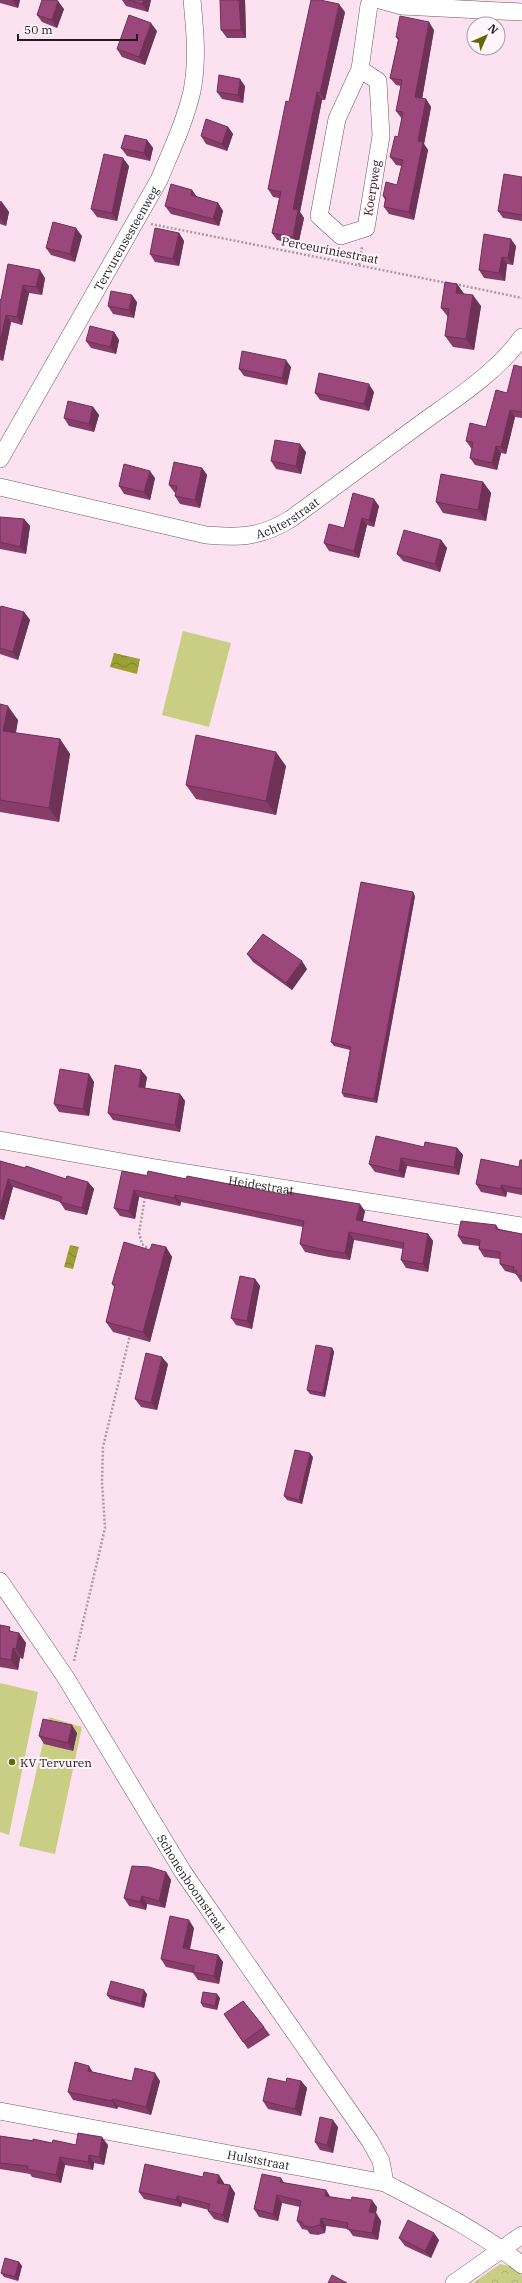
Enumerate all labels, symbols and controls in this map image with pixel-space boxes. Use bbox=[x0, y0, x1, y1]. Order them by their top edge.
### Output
scale bar bbox=[18, 16, 137, 42]
north arrow bbox=[466, 16, 506, 56]
text: N bbox=[485, 21, 501, 37]
text: 50 m bbox=[24, 22, 53, 37]
street label: Koerpweg bbox=[360, 159, 384, 217]
street label: Tervurensesteenweg bbox=[90, 183, 162, 293]
street label: Perceuriniestraat bbox=[280, 233, 380, 267]
street label: Achterstraat bbox=[254, 494, 322, 541]
street label: Heidestraat bbox=[227, 1172, 295, 1197]
place label: KV Tervuren bbox=[20, 1755, 92, 1770]
marker: KV Tervuren bbox=[7, 1757, 17, 1767]
street label: Schonenboomstraat bbox=[154, 1831, 230, 1935]
street label: Hulststraat bbox=[226, 2146, 291, 2173]

